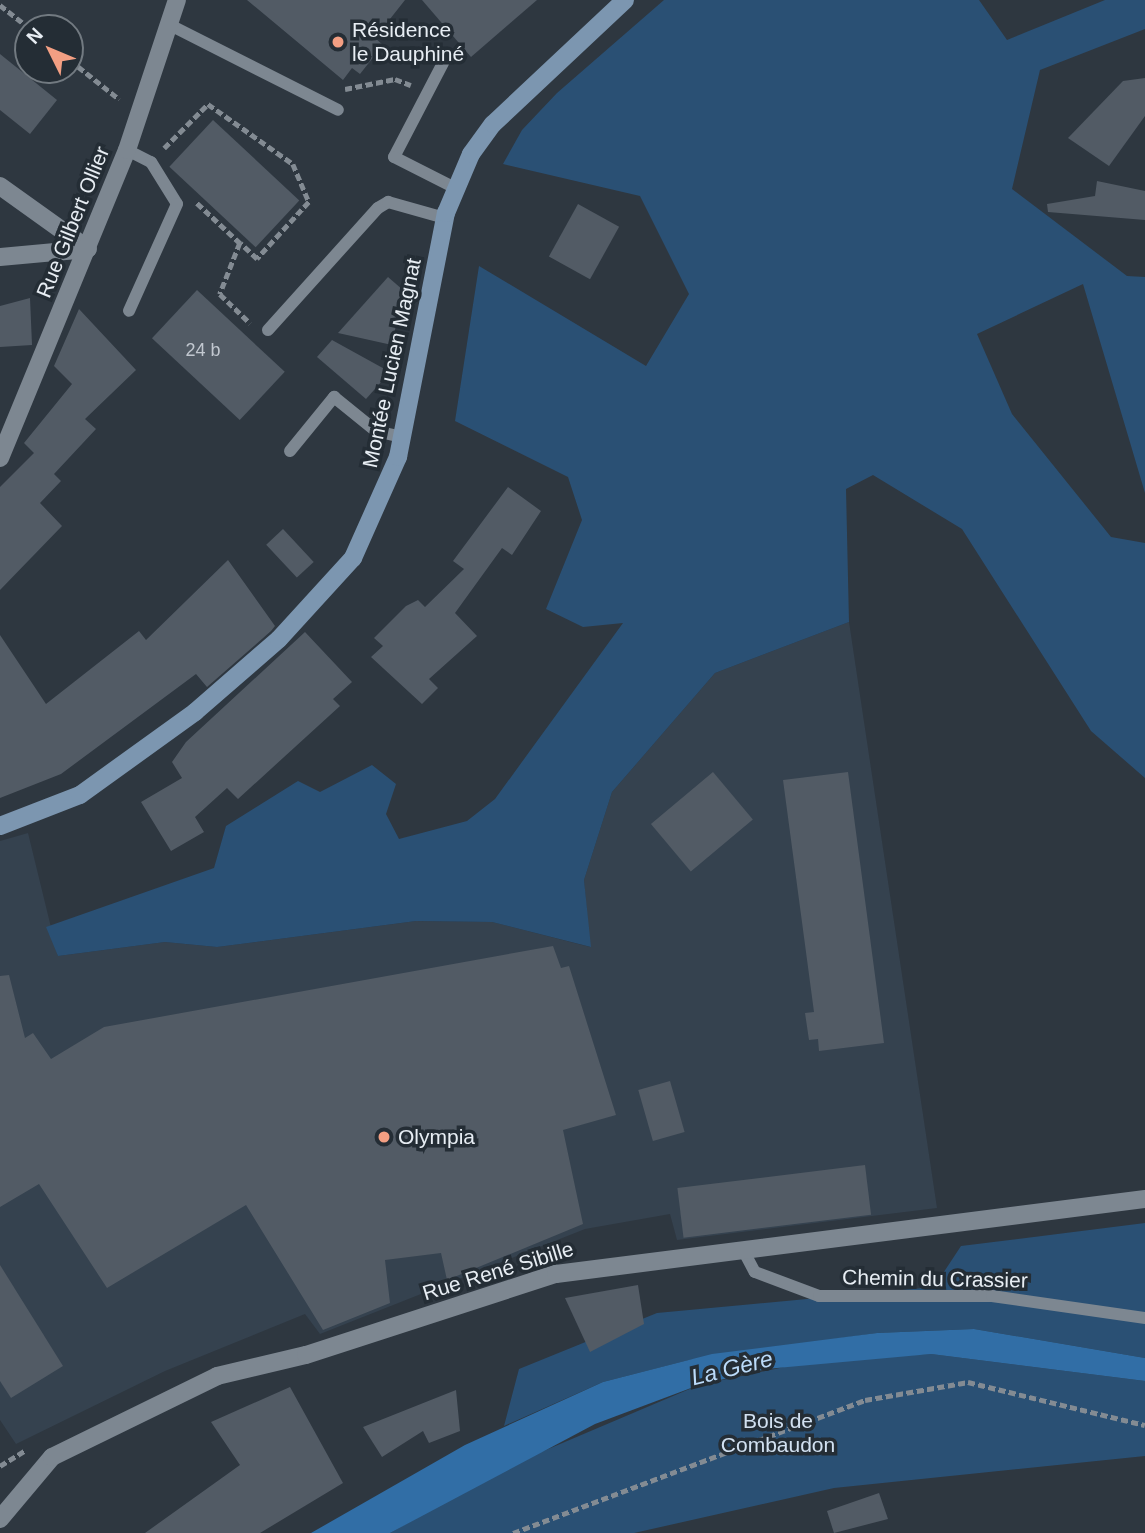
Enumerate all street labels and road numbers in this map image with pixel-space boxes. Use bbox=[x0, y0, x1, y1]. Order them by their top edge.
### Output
street label: Rue Gilbert Ollier bbox=[31, 143, 115, 301]
street label: Montée Lucien Magnat bbox=[357, 256, 427, 470]
street label: Rue René Sibille bbox=[420, 1236, 576, 1306]
street label: Chemin du Crassier bbox=[842, 1265, 1028, 1293]

